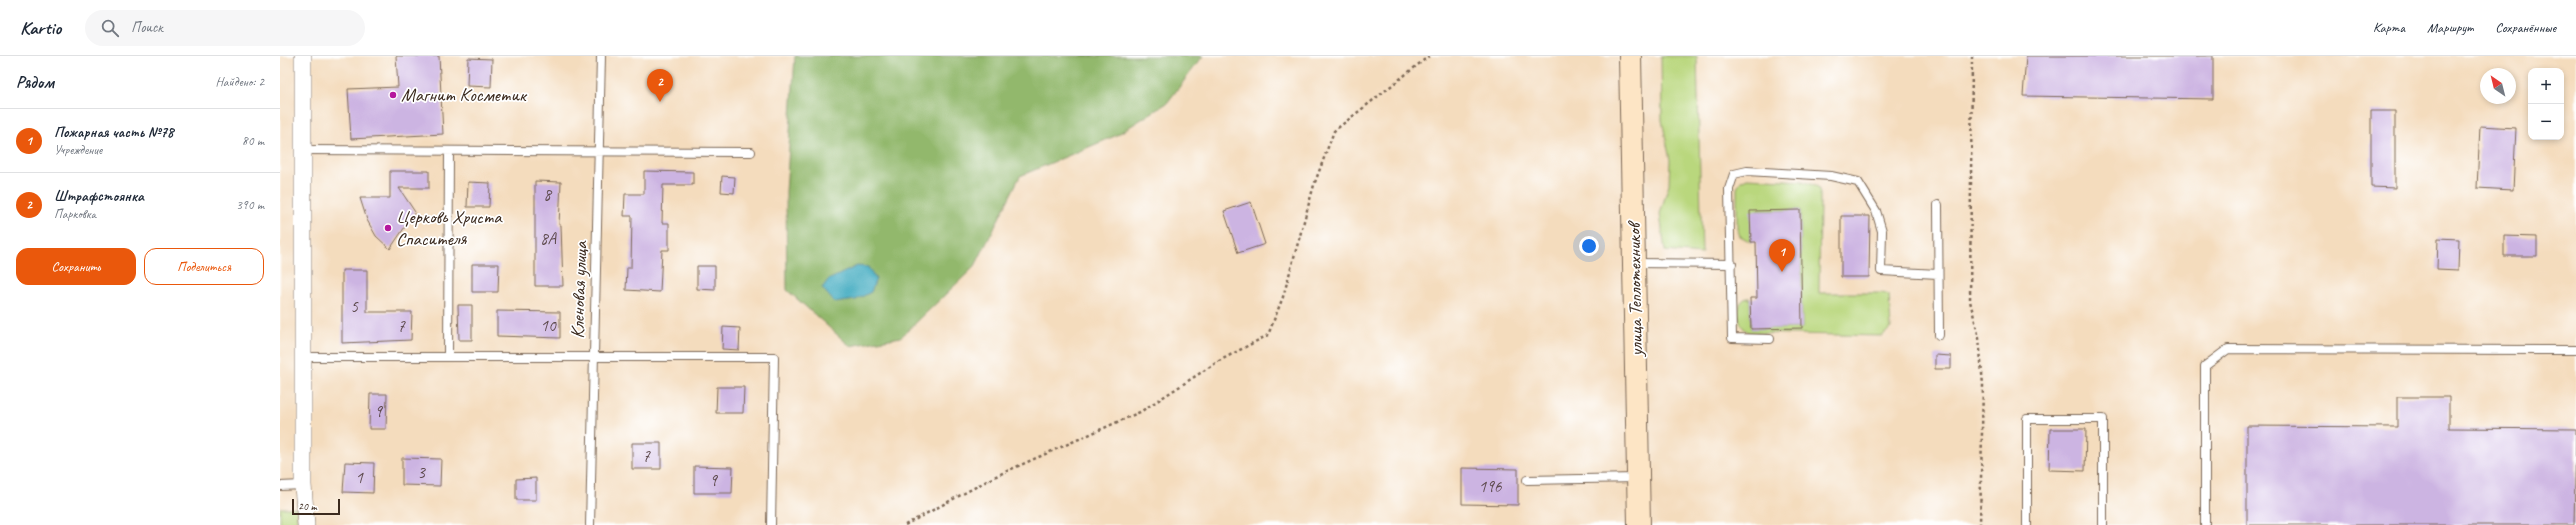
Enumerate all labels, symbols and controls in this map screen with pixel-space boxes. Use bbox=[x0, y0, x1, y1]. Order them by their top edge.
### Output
search box bbox=[85, 10, 365, 46]
text: Kartio bbox=[20, 16, 61, 40]
icon: search bbox=[99, 17, 121, 39]
text: Поиск bbox=[131, 18, 163, 37]
text: Карта bbox=[2373, 19, 2405, 36]
text: Маршрут bbox=[2427, 19, 2473, 36]
text: Сохранённые bbox=[2495, 19, 2556, 36]
north arrow bbox=[2480, 68, 2516, 104]
map controls bbox=[2528, 68, 2564, 140]
button: + bbox=[2528, 68, 2564, 104]
pin: 2 bbox=[647, 69, 673, 102]
text: Рядом bbox=[16, 72, 54, 93]
text: Найдено: 2 bbox=[216, 74, 264, 90]
place label: Магнит Косметик bbox=[401, 83, 528, 107]
marker: Магнит Косметик bbox=[388, 90, 398, 100]
button: − bbox=[2528, 104, 2564, 140]
text: Пожарная часть №78 bbox=[54, 123, 174, 142]
text: 1 bbox=[26, 133, 32, 149]
text: 80 m bbox=[242, 133, 264, 149]
text: Учреждение bbox=[54, 142, 102, 158]
house number: 8 bbox=[543, 184, 553, 205]
text: Штрафстоянка bbox=[54, 187, 144, 206]
text: 2 bbox=[26, 197, 32, 213]
text: 390 m bbox=[236, 197, 264, 213]
place label: Церковь Христа Спасителя bbox=[396, 205, 503, 251]
text: Парковка bbox=[54, 206, 96, 222]
street label: улица Теплотехников bbox=[1622, 219, 1648, 358]
marker: Церковь Христа Спасителя bbox=[383, 223, 393, 233]
house number: 8А bbox=[540, 228, 558, 249]
your location bbox=[1579, 236, 1599, 256]
street label: Кленовая улица bbox=[565, 239, 593, 339]
pin: 1 bbox=[1769, 239, 1795, 272]
button: Сохранить bbox=[16, 248, 136, 285]
button: Поделиться bbox=[144, 248, 264, 285]
house number: 5 bbox=[350, 296, 359, 317]
house number: 10 bbox=[540, 315, 557, 336]
house number: 7 bbox=[397, 316, 406, 337]
house number: 9 bbox=[374, 401, 383, 422]
house number: 7 bbox=[642, 446, 651, 467]
house number: 3 bbox=[417, 462, 426, 483]
house number: 1 bbox=[355, 467, 364, 488]
house number: 9 bbox=[709, 470, 718, 491]
house number: 196 bbox=[1479, 476, 1503, 497]
scale bar bbox=[292, 497, 340, 516]
text: 20 m bbox=[298, 499, 317, 513]

